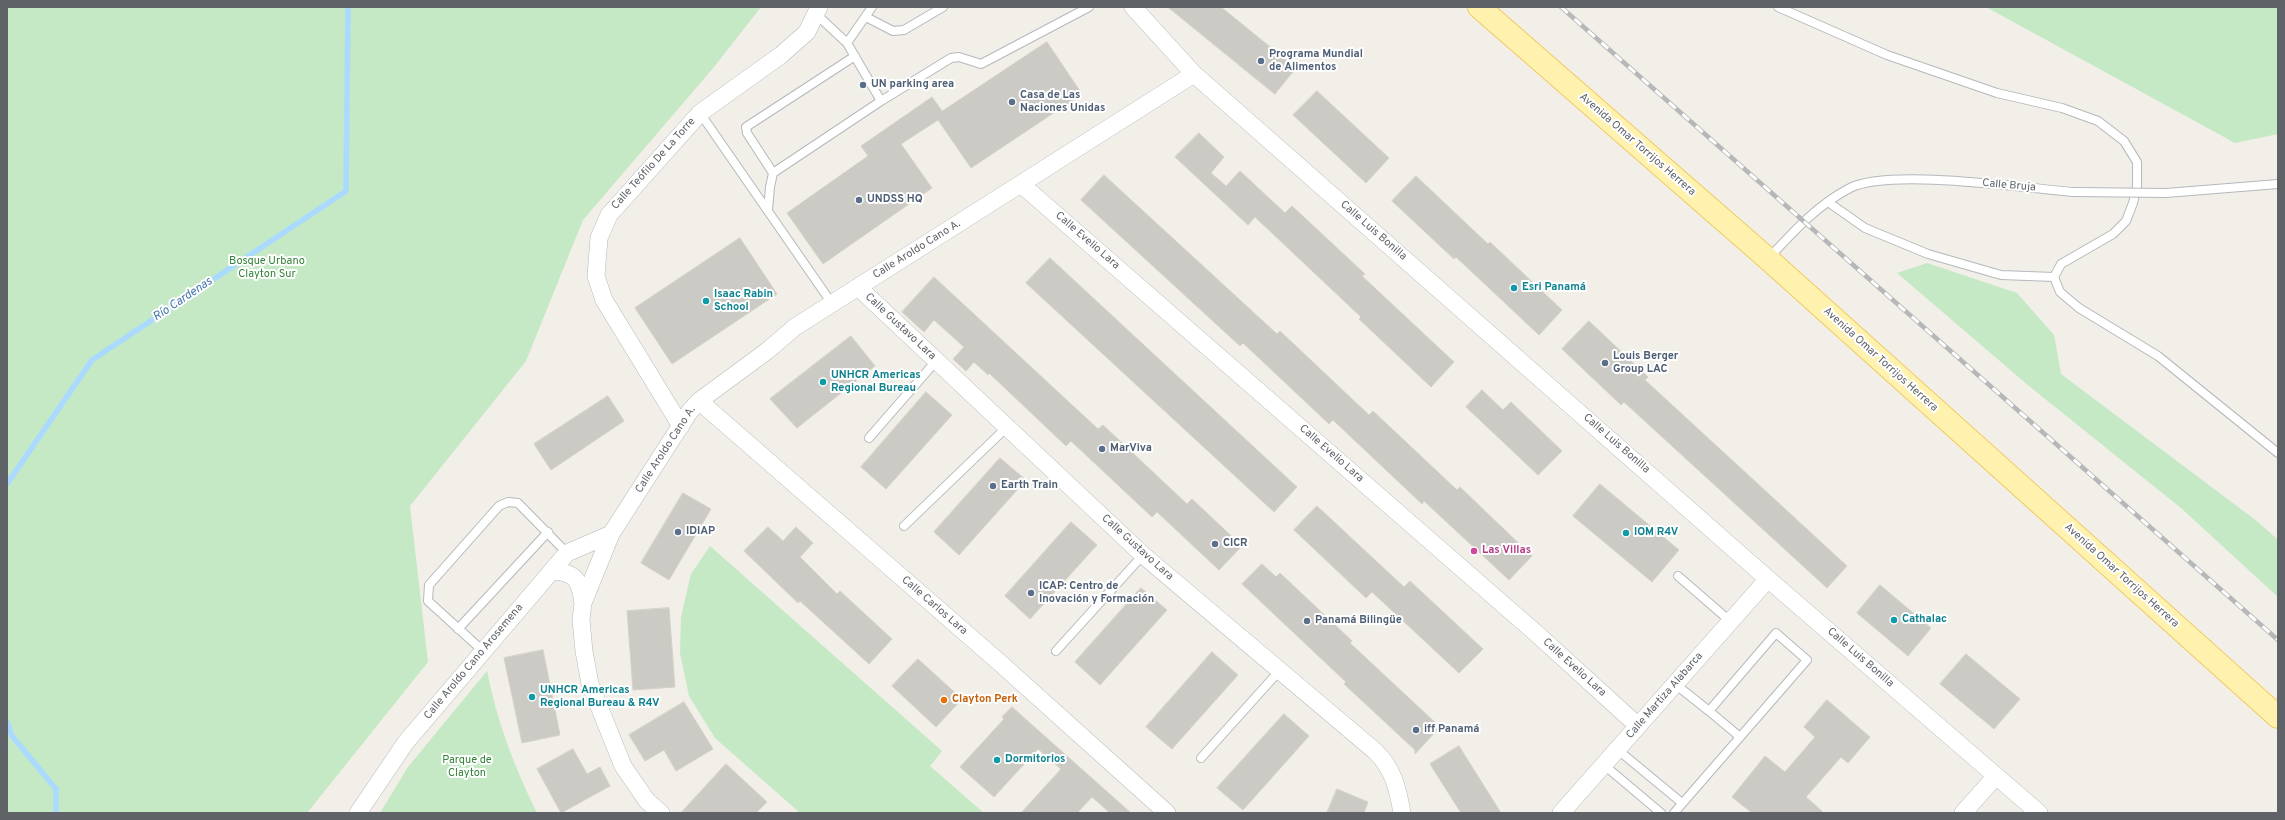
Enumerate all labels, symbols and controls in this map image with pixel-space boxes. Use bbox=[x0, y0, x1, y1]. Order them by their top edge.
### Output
place label: Programa Mundial de Alimentos bbox=[1269, 48, 1363, 74]
marker: Programa Mundial de Alimentos bbox=[1256, 56, 1266, 66]
place label: UN parking area bbox=[871, 78, 954, 92]
marker: UN parking area bbox=[858, 80, 868, 90]
place label: Casa de Las Naciones Unidas bbox=[1020, 89, 1105, 115]
street label: Avenida Omar Torrijos Herrera bbox=[1576, 91, 1698, 199]
marker: Casa de Las Naciones Unidas bbox=[1007, 97, 1017, 107]
street label: Calle Teófilo De La Torre bbox=[609, 115, 699, 213]
street label: Calle Bruja bbox=[1982, 177, 2036, 195]
place label: UNDSS HQ bbox=[867, 193, 923, 207]
marker: UNDSS HQ bbox=[854, 195, 864, 205]
street label: Calle Luis Bonilla bbox=[1337, 198, 1409, 264]
street label: Calle Evelio Lara bbox=[1052, 209, 1122, 273]
street label: Calle Aroldo Cano A. bbox=[871, 218, 963, 282]
park label: Bosque Urbano Clayton Sur bbox=[229, 255, 305, 281]
water label: Río Cardenas bbox=[151, 275, 215, 325]
place label: Esri Panamá bbox=[1522, 281, 1586, 295]
marker: Esri Panamá bbox=[1509, 283, 1519, 293]
place label: Isaac Rabin School bbox=[714, 288, 773, 314]
street label: Calle Gustavo Lara bbox=[862, 291, 938, 363]
marker: Isaac Rabin School bbox=[701, 296, 711, 306]
street label: Avenida Omar Torrijos Herrera bbox=[1820, 305, 1940, 415]
place label: Louis Berger Group LAC bbox=[1613, 350, 1678, 376]
marker: Louis Berger Group LAC bbox=[1600, 358, 1610, 368]
place label: UNHCR Americas Regional Bureau bbox=[831, 369, 921, 395]
marker: UNHCR Americas Regional Bureau bbox=[818, 377, 828, 387]
street label: Calle Aroldo Cano A. bbox=[633, 404, 699, 496]
street label: Calle Luis Bonilla bbox=[1580, 411, 1652, 477]
street label: Calle Evelio Lara bbox=[1296, 422, 1366, 486]
place label: MarViva bbox=[1110, 442, 1152, 456]
marker: MarViva bbox=[1097, 444, 1107, 454]
place label: Earth Train bbox=[1001, 479, 1058, 493]
marker: Earth Train bbox=[988, 481, 998, 491]
street label: Calle Gustavo Lara bbox=[1098, 512, 1176, 584]
street label: Avenida Omar Torrijos Herrera bbox=[2061, 521, 2181, 631]
place label: IDIAP bbox=[686, 525, 715, 539]
place label: IOM R4V bbox=[1634, 526, 1678, 540]
marker: IDIAP bbox=[673, 527, 683, 537]
marker: IOM R4V bbox=[1621, 528, 1631, 538]
place label: CICR bbox=[1223, 537, 1248, 551]
marker: CICR bbox=[1210, 539, 1220, 549]
place label: Las Villas bbox=[1482, 544, 1531, 558]
marker: Las Villas bbox=[1469, 546, 1479, 556]
street label: Calle Carlos Lara bbox=[898, 574, 970, 638]
place label: ICAP: Centro de Inovación y Formación bbox=[1039, 580, 1154, 606]
marker: ICAP: Centro de Inovación y Formación bbox=[1026, 588, 1036, 598]
street label: Calle Aroldo Cano Arosemena bbox=[422, 602, 526, 722]
place label: Cathalac bbox=[1902, 613, 1947, 627]
place label: Panamá Bilingüe bbox=[1315, 614, 1402, 628]
marker: Cathalac bbox=[1889, 615, 1899, 625]
marker: Panamá Bilingüe bbox=[1302, 616, 1312, 626]
street label: Calle Luis Bonilla bbox=[1824, 625, 1896, 691]
street label: Calle Evelio Lara bbox=[1539, 636, 1609, 700]
street label: Calle Martiza Alabarca bbox=[1624, 650, 1706, 742]
place label: UNHCR Americas Regional Bureau & R4V bbox=[540, 684, 660, 710]
marker: UNHCR Americas Regional Bureau & R4V bbox=[527, 692, 537, 702]
place label: Clayton Perk bbox=[952, 693, 1018, 707]
marker: Clayton Perk bbox=[939, 695, 949, 705]
place label: iff Panamá bbox=[1424, 723, 1479, 737]
marker: iff Panamá bbox=[1411, 725, 1421, 735]
place label: Dormitorios bbox=[1005, 753, 1066, 767]
park label: Parque de Clayton bbox=[442, 754, 492, 780]
marker: Dormitorios bbox=[992, 755, 1002, 765]

